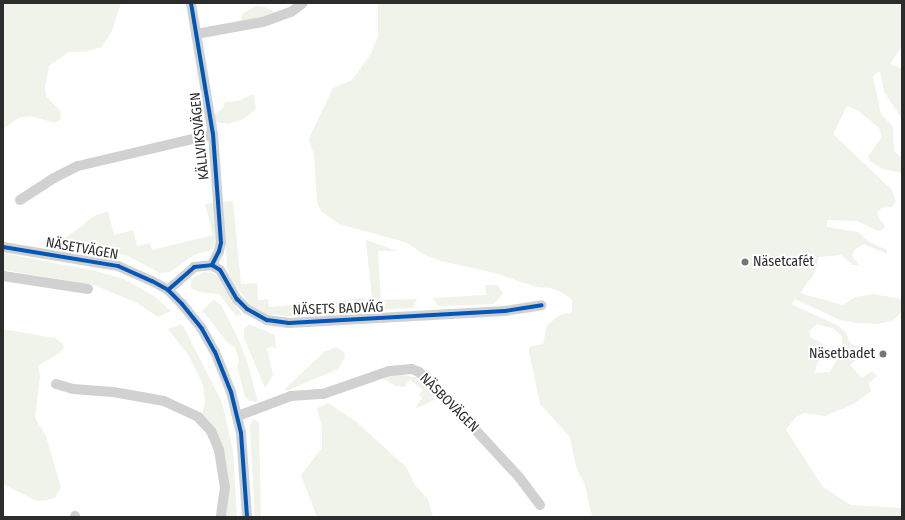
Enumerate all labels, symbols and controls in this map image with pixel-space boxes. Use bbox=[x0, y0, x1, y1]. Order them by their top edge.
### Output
street label: KÄLLVIKSVÄGEN bbox=[187, 91, 213, 181]
street label: NÄSETVÄGEN bbox=[45, 234, 119, 264]
place label: Näsetcafét bbox=[753, 254, 814, 270]
marker: Näsetcafét bbox=[740, 257, 750, 267]
street label: NÄSETS BADVÄG bbox=[292, 299, 384, 319]
place label: Näsetbadet bbox=[809, 346, 875, 362]
marker: Näsetbadet bbox=[878, 349, 888, 359]
street label: NÄSBOVÄGEN bbox=[416, 370, 482, 436]

